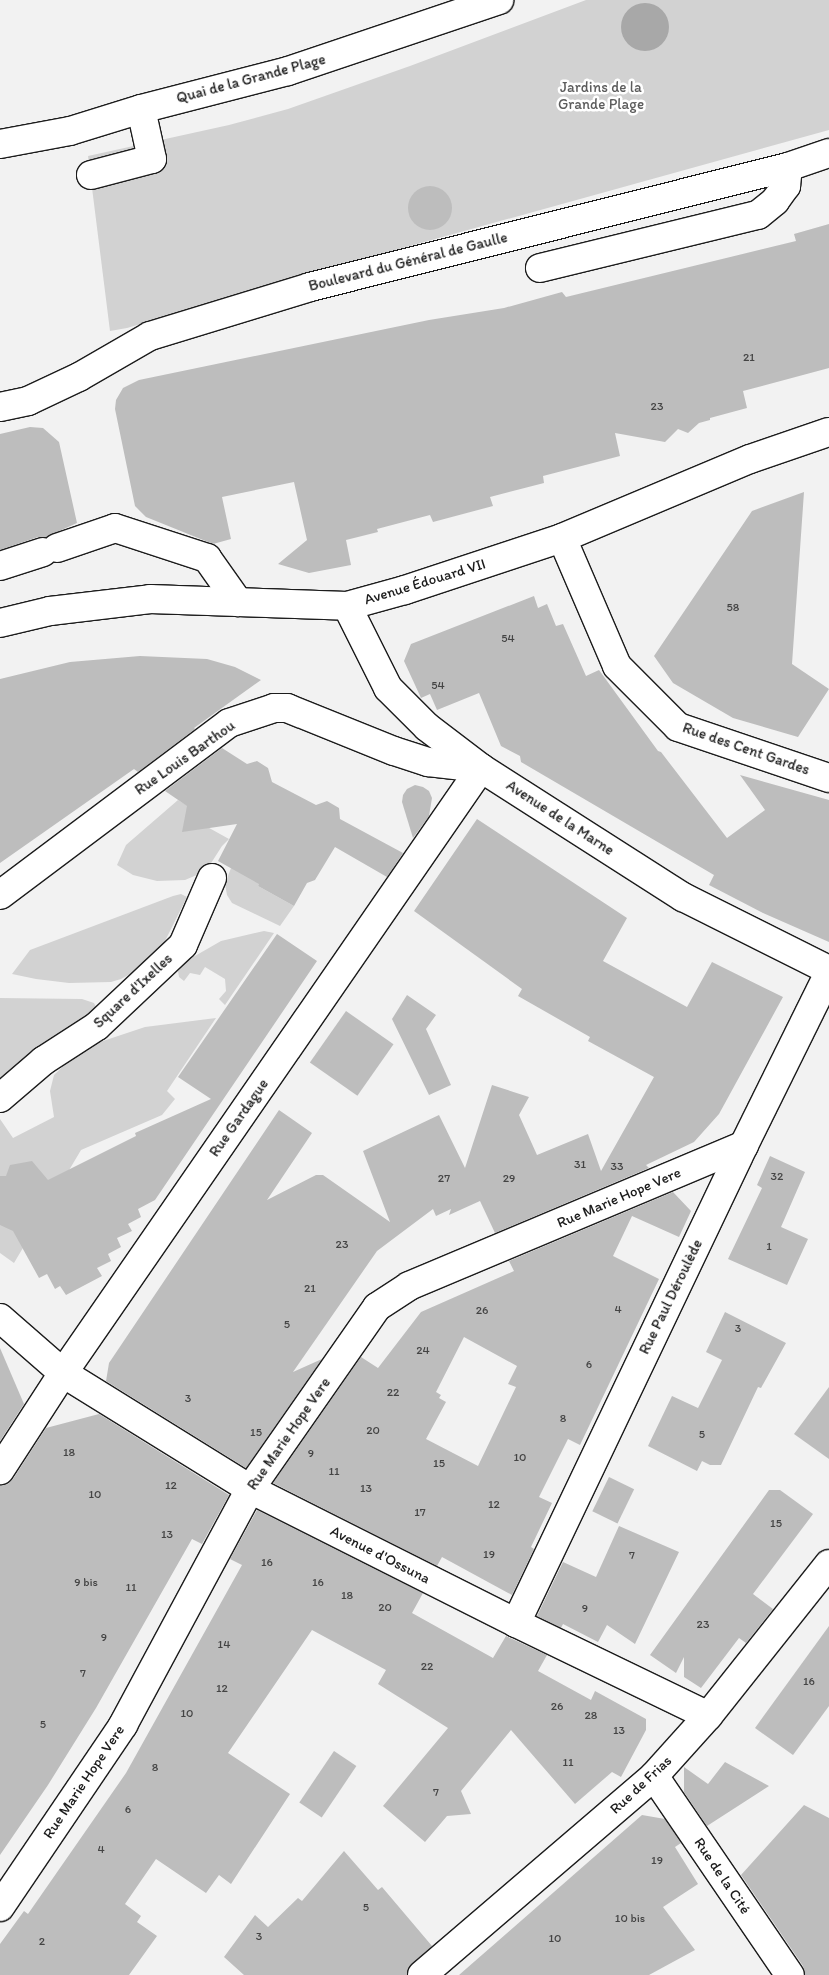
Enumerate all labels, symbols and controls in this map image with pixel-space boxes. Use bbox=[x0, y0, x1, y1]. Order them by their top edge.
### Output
street label: Quai de la Grande Plage bbox=[174, 50, 328, 108]
park label: Jardins de la Grande Plage bbox=[558, 78, 644, 113]
street label: Boulevard du Général de Gaulle bbox=[307, 229, 509, 295]
house number: 21 bbox=[743, 351, 755, 365]
house number: 23 bbox=[651, 400, 663, 414]
street label: Avenue Édouard VII bbox=[362, 555, 488, 609]
house number: 58 bbox=[727, 601, 739, 615]
house number: 54 bbox=[501, 632, 515, 646]
house number: 54 bbox=[431, 679, 445, 693]
street label: Rue Louis Barthou bbox=[131, 717, 239, 799]
street label: Rue des Cent Gardes bbox=[680, 719, 812, 779]
street label: Avenue de la Marne bbox=[503, 776, 617, 860]
street label: Square d'Ixelles bbox=[90, 950, 176, 1032]
street label: Rue Gardague bbox=[206, 1076, 272, 1160]
house number: 31 bbox=[574, 1158, 586, 1172]
house number: 33 bbox=[610, 1160, 624, 1174]
street label: Rue Marie Hope Vere bbox=[554, 1164, 684, 1232]
house number: 32 bbox=[771, 1170, 783, 1184]
house number: 27 bbox=[438, 1172, 450, 1186]
house number: 29 bbox=[503, 1172, 515, 1186]
street label: Rue Paul Déroulède bbox=[635, 1237, 707, 1357]
house number: 23 bbox=[336, 1238, 348, 1252]
house number: 1 bbox=[766, 1240, 772, 1254]
house number: 21 bbox=[304, 1282, 316, 1296]
house number: 4 bbox=[614, 1303, 622, 1317]
house number: 26 bbox=[476, 1304, 488, 1318]
house number: 5 bbox=[284, 1318, 290, 1332]
house number: 3 bbox=[735, 1322, 741, 1336]
house number: 24 bbox=[416, 1344, 430, 1358]
house number: 6 bbox=[586, 1358, 592, 1372]
street label: Rue Marie Hope Vere bbox=[244, 1374, 334, 1494]
house number: 22 bbox=[387, 1386, 399, 1400]
house number: 3 bbox=[185, 1392, 191, 1406]
house number: 8 bbox=[560, 1412, 566, 1426]
house number: 20 bbox=[366, 1424, 380, 1438]
house number: 15 bbox=[250, 1426, 262, 1440]
house number: 5 bbox=[699, 1428, 705, 1442]
house number: 18 bbox=[63, 1446, 75, 1460]
house number: 9 bbox=[308, 1447, 314, 1461]
house number: 10 bbox=[514, 1451, 526, 1465]
house number: 15 bbox=[433, 1457, 445, 1471]
house number: 11 bbox=[328, 1465, 340, 1479]
house number: 12 bbox=[165, 1479, 177, 1493]
house number: 13 bbox=[360, 1482, 372, 1496]
house number: 10 bbox=[89, 1488, 101, 1502]
house number: 12 bbox=[488, 1498, 500, 1512]
house number: 17 bbox=[414, 1506, 426, 1520]
house number: 15 bbox=[770, 1517, 782, 1531]
street label: Avenue d'Ossuna bbox=[327, 1522, 433, 1588]
house number: 13 bbox=[161, 1528, 173, 1542]
house number: 19 bbox=[483, 1548, 495, 1562]
house number: 7 bbox=[629, 1549, 635, 1563]
house number: 16 bbox=[261, 1556, 273, 1570]
house number: 9 bis bbox=[74, 1576, 98, 1590]
house number: 16 bbox=[312, 1576, 324, 1590]
house number: 11 bbox=[125, 1581, 137, 1595]
house number: 18 bbox=[341, 1589, 353, 1603]
house number: 20 bbox=[378, 1601, 392, 1615]
house number: 9 bbox=[582, 1602, 588, 1616]
house number: 23 bbox=[697, 1618, 709, 1632]
house number: 9 bbox=[101, 1631, 107, 1645]
house number: 14 bbox=[218, 1638, 230, 1652]
house number: 22 bbox=[421, 1660, 433, 1674]
house number: 7 bbox=[80, 1667, 86, 1681]
house number: 16 bbox=[803, 1675, 815, 1689]
house number: 12 bbox=[216, 1682, 228, 1696]
house number: 26 bbox=[551, 1700, 563, 1714]
house number: 10 bbox=[181, 1707, 193, 1721]
house number: 28 bbox=[585, 1709, 597, 1723]
house number: 5 bbox=[40, 1718, 46, 1732]
street label: Rue Marie Hope Vere bbox=[39, 1722, 129, 1842]
house number: 13 bbox=[613, 1724, 625, 1738]
street label: Rue de Frias bbox=[606, 1752, 676, 1818]
house number: 11 bbox=[562, 1756, 574, 1770]
house number: 8 bbox=[152, 1761, 158, 1775]
house number: 7 bbox=[433, 1786, 439, 1800]
house number: 6 bbox=[125, 1803, 131, 1817]
street label: Rue de la Cité bbox=[690, 1834, 754, 1918]
house number: 4 bbox=[97, 1843, 105, 1857]
house number: 19 bbox=[651, 1854, 663, 1868]
house number: 5 bbox=[363, 1901, 369, 1915]
house number: 10 bis bbox=[615, 1912, 645, 1926]
house number: 3 bbox=[256, 1930, 262, 1944]
house number: 10 bbox=[549, 1932, 561, 1946]
house number: 2 bbox=[39, 1935, 45, 1949]

